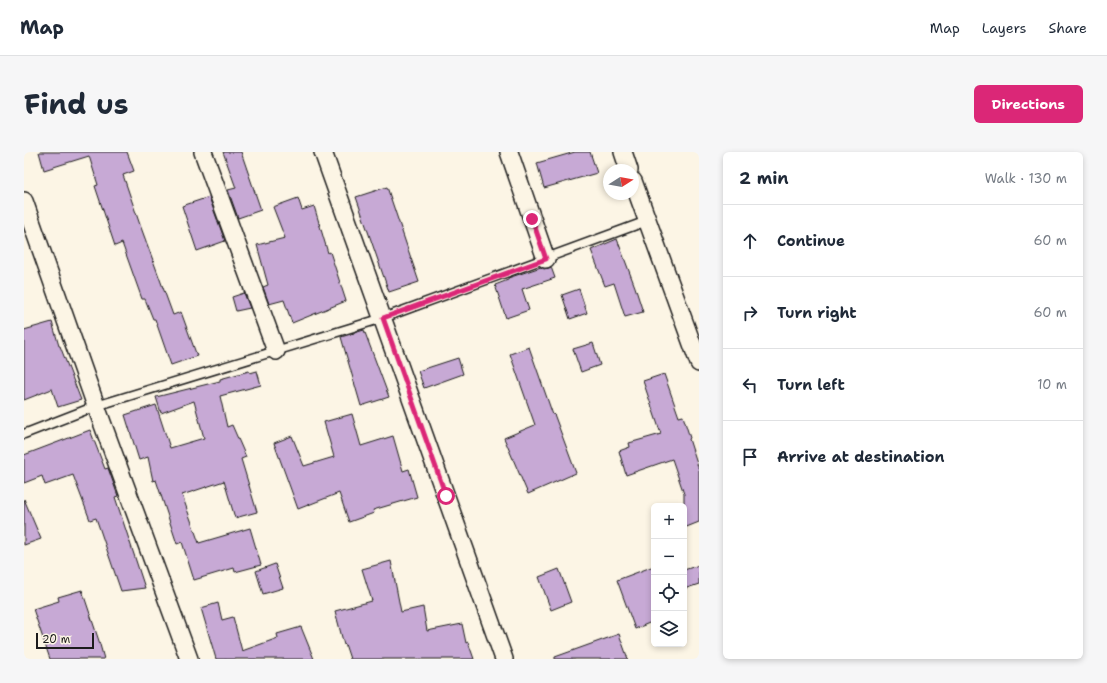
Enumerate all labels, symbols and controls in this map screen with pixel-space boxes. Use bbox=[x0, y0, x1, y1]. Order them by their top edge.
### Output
text: Map bbox=[20, 15, 64, 40]
text: Map bbox=[930, 19, 960, 37]
text: Layers bbox=[982, 19, 1026, 37]
text: Share bbox=[1048, 19, 1087, 37]
text: Find us bbox=[24, 85, 129, 123]
button: Directions bbox=[974, 85, 1083, 123]
north arrow bbox=[603, 164, 639, 200]
text: 2 min bbox=[739, 167, 789, 189]
text: Walk · 130 m bbox=[985, 170, 1067, 187]
route end bbox=[523, 210, 541, 228]
icon: ahead bbox=[739, 230, 761, 252]
text: Continue bbox=[777, 231, 845, 251]
text: 60 m bbox=[1034, 232, 1067, 249]
icon: right bbox=[739, 302, 761, 324]
text: Turn right bbox=[777, 303, 857, 323]
text: 60 m bbox=[1034, 304, 1067, 321]
icon: left bbox=[739, 374, 761, 396]
text: Turn left bbox=[777, 375, 845, 395]
text: 10 m bbox=[1037, 376, 1067, 393]
icon: arrive bbox=[739, 446, 761, 468]
text: Arrive at destination bbox=[777, 447, 945, 467]
route start bbox=[437, 487, 455, 505]
map controls bbox=[651, 503, 687, 647]
button: + bbox=[651, 503, 687, 539]
button: − bbox=[651, 539, 687, 575]
button: locate bbox=[651, 575, 687, 611]
button: layers bbox=[651, 611, 687, 647]
scale bar bbox=[36, 631, 94, 650]
text: 20 m bbox=[42, 632, 70, 647]

